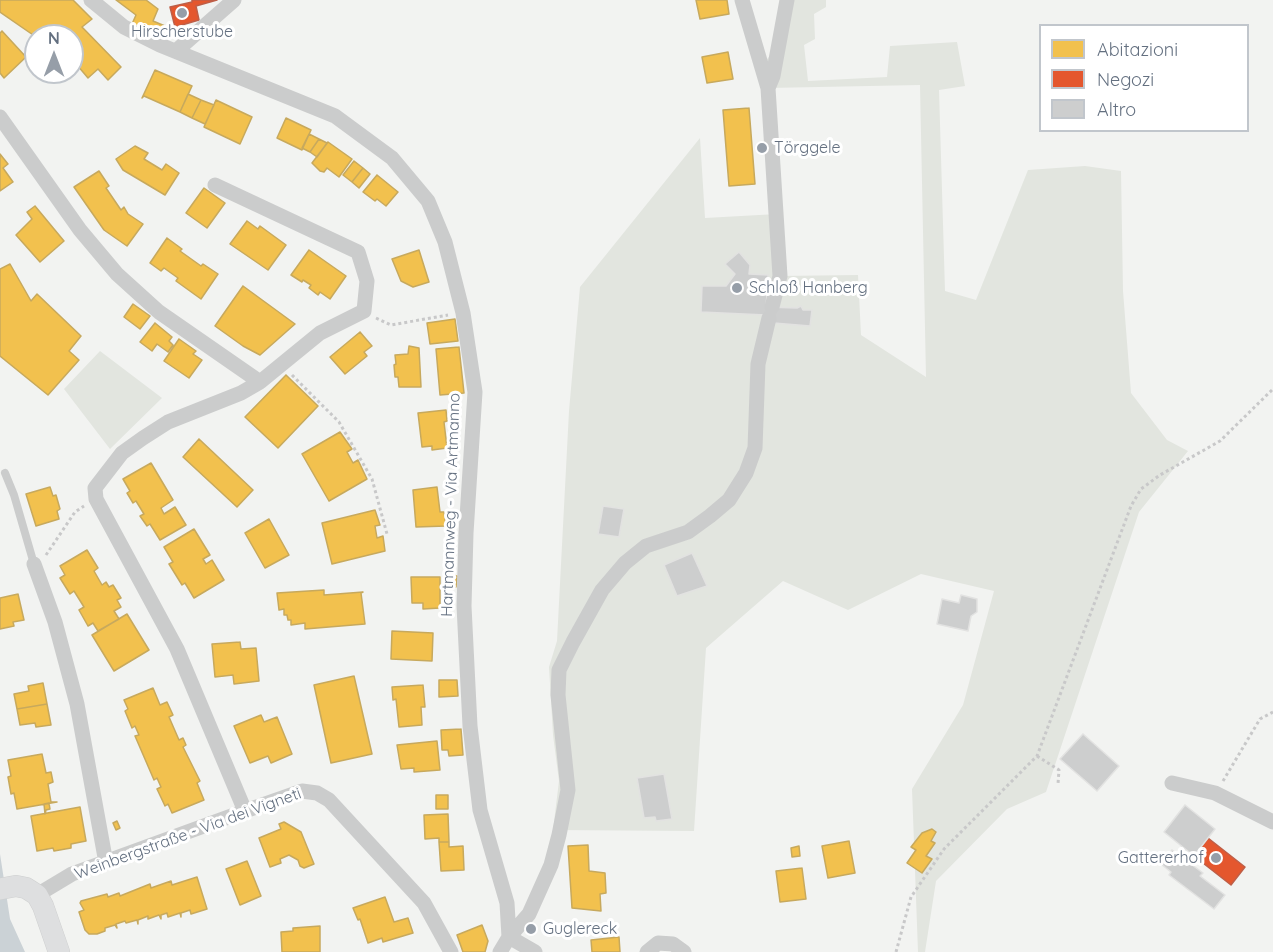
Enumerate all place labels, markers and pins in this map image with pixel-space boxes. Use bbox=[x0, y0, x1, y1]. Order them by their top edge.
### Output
marker: Hirscherstube bbox=[175, 6, 189, 20]
place label: Hirscherstube bbox=[131, 22, 233, 42]
place label: Törggele bbox=[774, 138, 840, 158]
marker: Törggele bbox=[755, 141, 769, 155]
place label: Schloß Hanberg bbox=[749, 278, 868, 298]
marker: Schloß Hanberg bbox=[730, 281, 744, 295]
place label: Gattererhof bbox=[1118, 848, 1204, 868]
marker: Gattererhof bbox=[1209, 851, 1223, 865]
place label: Guglereck bbox=[543, 919, 617, 939]
marker: Guglereck bbox=[524, 922, 538, 936]

